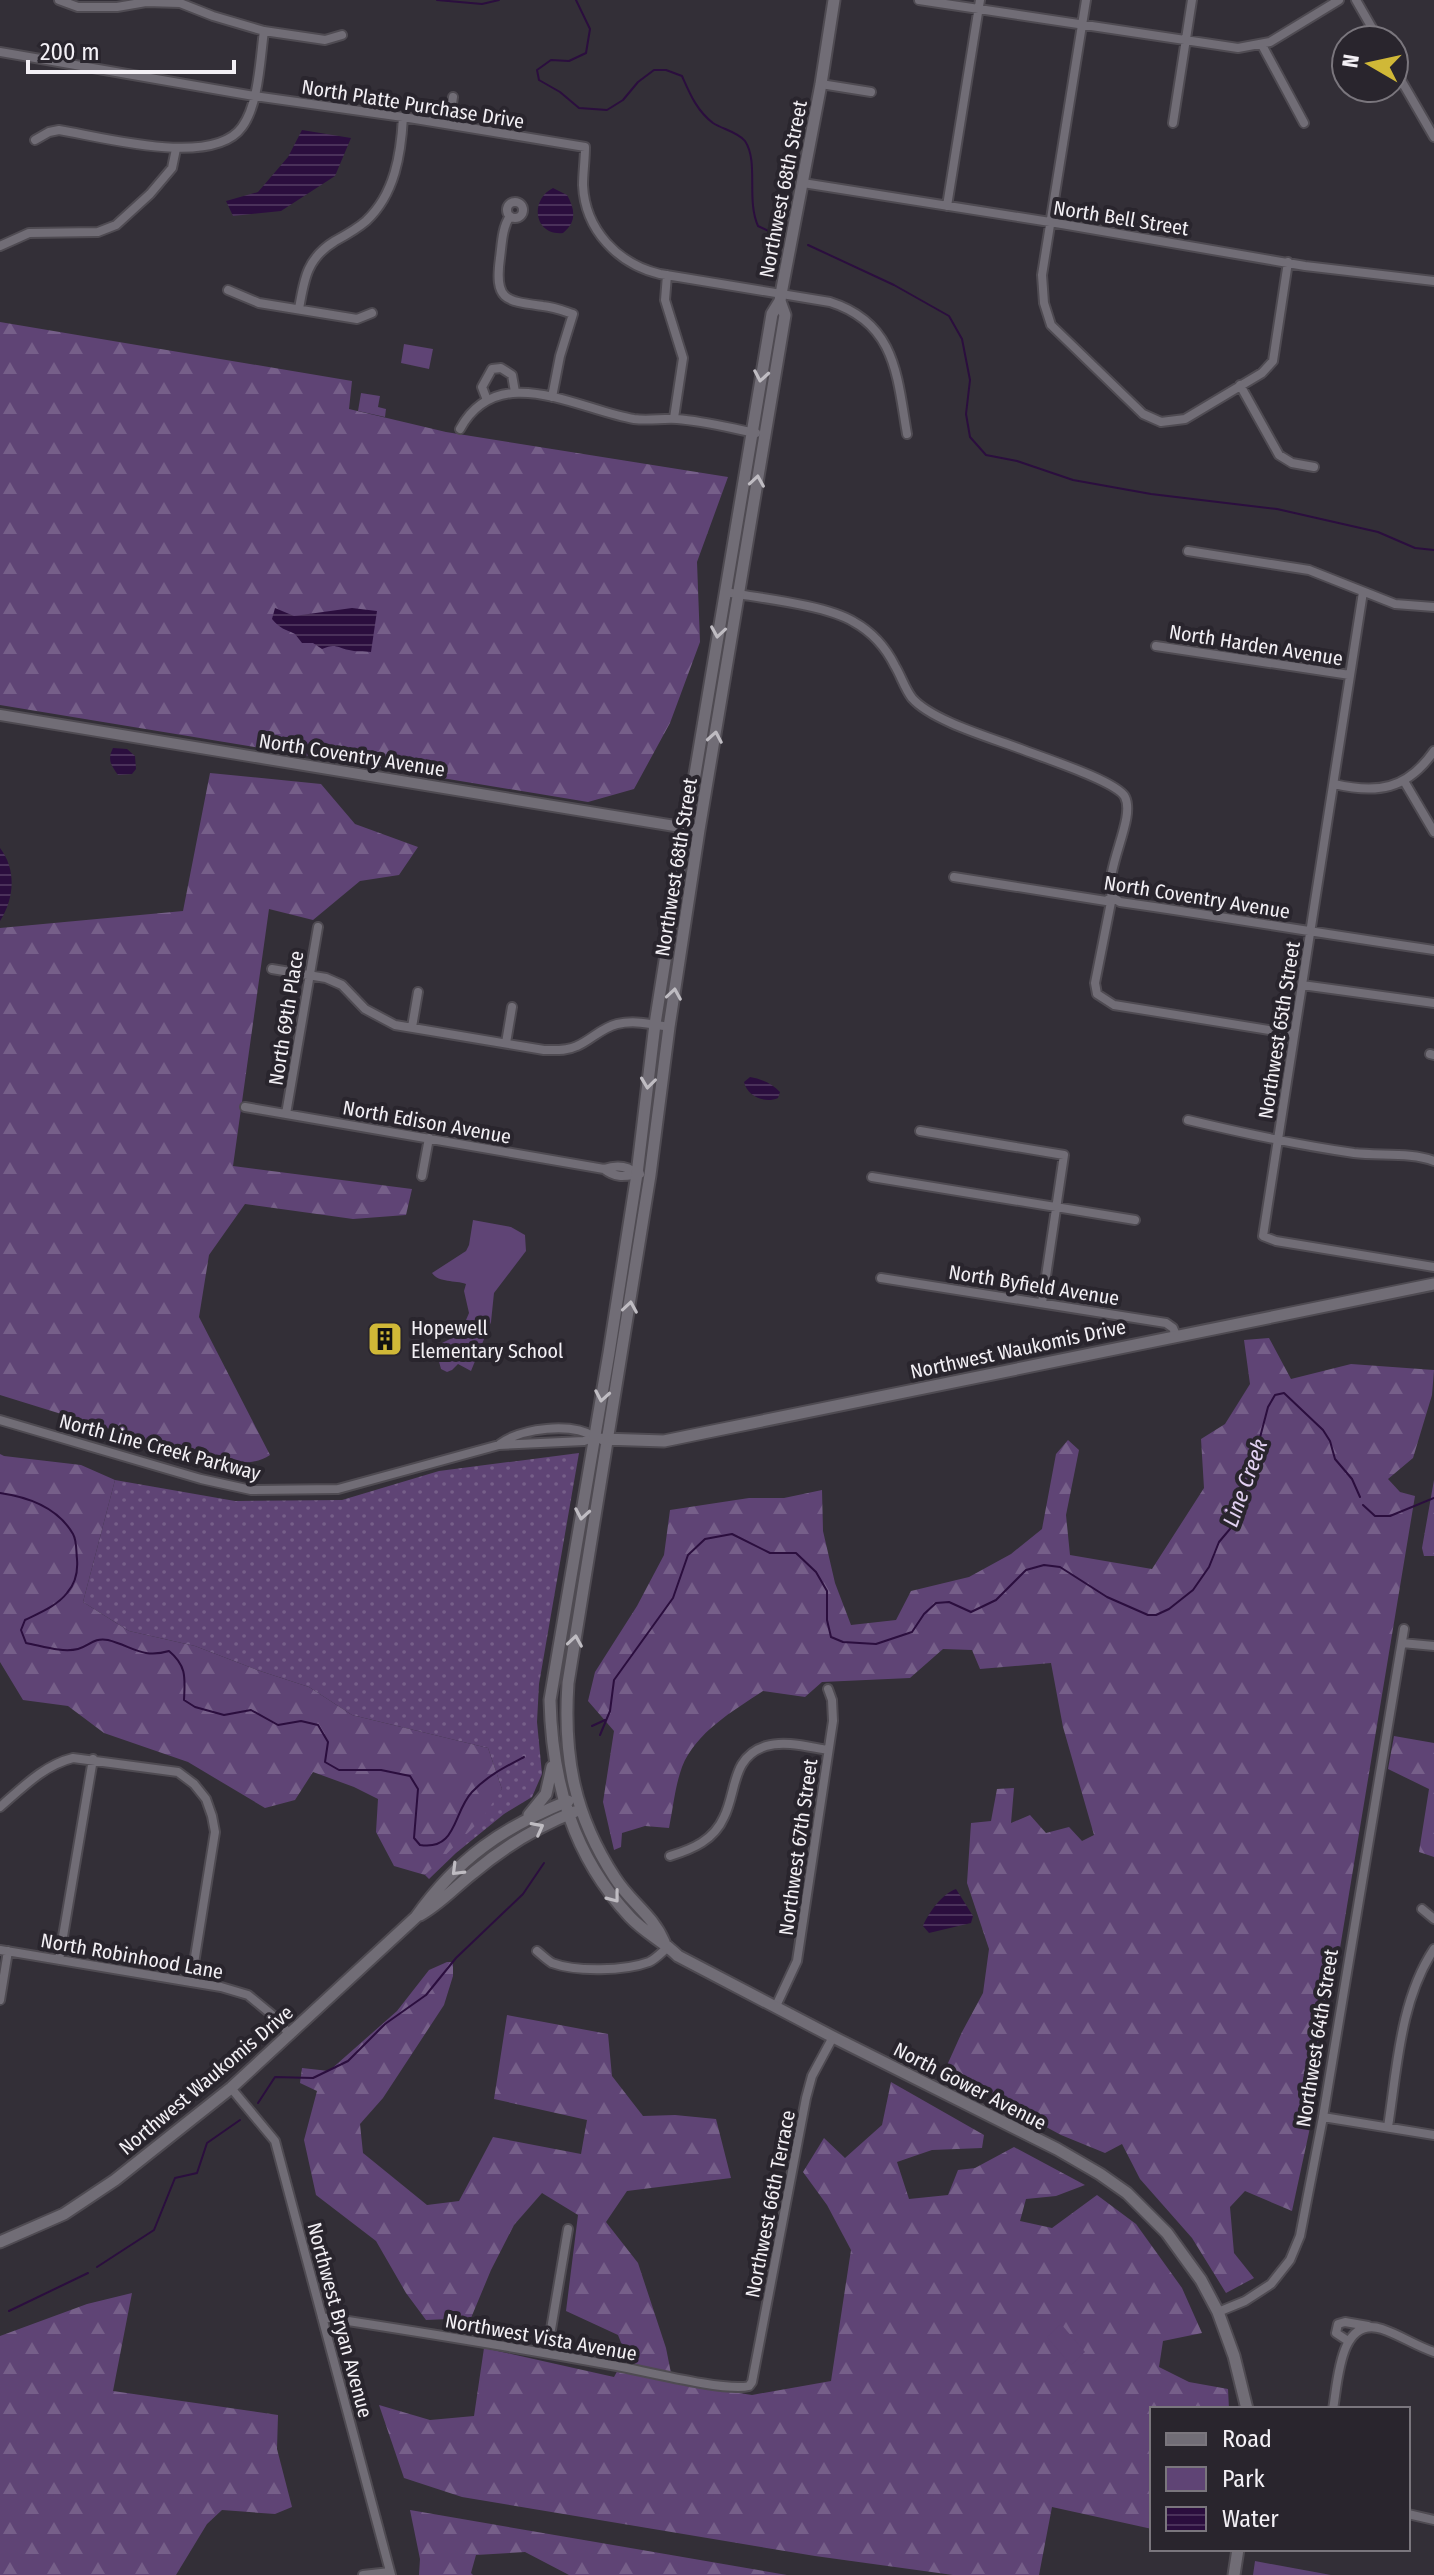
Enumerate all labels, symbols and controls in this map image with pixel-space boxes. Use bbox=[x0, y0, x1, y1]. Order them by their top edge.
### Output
scale bar bbox=[28, 24, 234, 74]
north arrow bbox=[1330, 24, 1410, 104]
text: 200 m bbox=[40, 38, 100, 66]
text: N bbox=[1336, 52, 1365, 70]
street label: North Platte Purchase Drive bbox=[300, 75, 526, 133]
street label: Northwest 68th Street bbox=[754, 98, 812, 280]
street label: North Bell Street bbox=[1052, 195, 1191, 241]
one-way arrow bbox=[754, 369, 771, 383]
one-way arrow bbox=[748, 474, 765, 488]
street label: North Harden Avenue bbox=[1167, 619, 1345, 671]
one-way arrow bbox=[711, 626, 728, 639]
street label: North Coventry Avenue bbox=[257, 728, 447, 782]
one-way arrow bbox=[705, 731, 722, 744]
street label: Northwest 68th Street bbox=[650, 776, 702, 958]
street label: North Coventry Avenue bbox=[1102, 870, 1292, 924]
street label: Northwest 65th Street bbox=[1253, 939, 1305, 1120]
street label: North 69th Place bbox=[264, 949, 308, 1087]
one-way arrow bbox=[665, 987, 682, 1001]
one-way arrow bbox=[640, 1076, 657, 1090]
street label: North Edison Avenue bbox=[341, 1095, 513, 1149]
street label: North Byfield Avenue bbox=[947, 1260, 1121, 1310]
one-way arrow bbox=[621, 1300, 638, 1314]
street label: Northwest Waukomis Drive bbox=[908, 1314, 1128, 1384]
place label: Hopewell Elementary School bbox=[411, 1316, 563, 1363]
building icon: Hopewell Elementary School bbox=[366, 1320, 404, 1358]
one-way arrow bbox=[594, 1389, 611, 1402]
street label: North Line Creek Parkway bbox=[57, 1409, 263, 1485]
water label: Line Creek bbox=[1217, 1435, 1273, 1531]
one-way arrow bbox=[574, 1507, 591, 1521]
one-way arrow bbox=[566, 1634, 583, 1648]
street label: Northwest 67th Street bbox=[774, 1757, 822, 1937]
one-way arrow bbox=[529, 1822, 544, 1838]
one-way arrow bbox=[452, 1861, 467, 1875]
one-way arrow bbox=[604, 1888, 618, 1903]
street label: North Robinhood Lane bbox=[39, 1928, 225, 1984]
street label: Northwest 64th Street bbox=[1291, 1947, 1343, 2129]
street label: Northwest Waukomis Drive bbox=[114, 2000, 298, 2160]
street label: North Gower Avenue bbox=[890, 2037, 1050, 2135]
street label: Northwest 66th Terrace bbox=[740, 2108, 800, 2300]
street label: Northwest Bryan Avenue bbox=[302, 2220, 378, 2420]
street label: Northwest Vista Avenue bbox=[443, 2308, 639, 2366]
legend bbox=[1150, 2407, 1410, 2551]
text: Road bbox=[1222, 2425, 1272, 2453]
text: Park bbox=[1222, 2465, 1265, 2493]
text: Water bbox=[1222, 2505, 1279, 2533]

